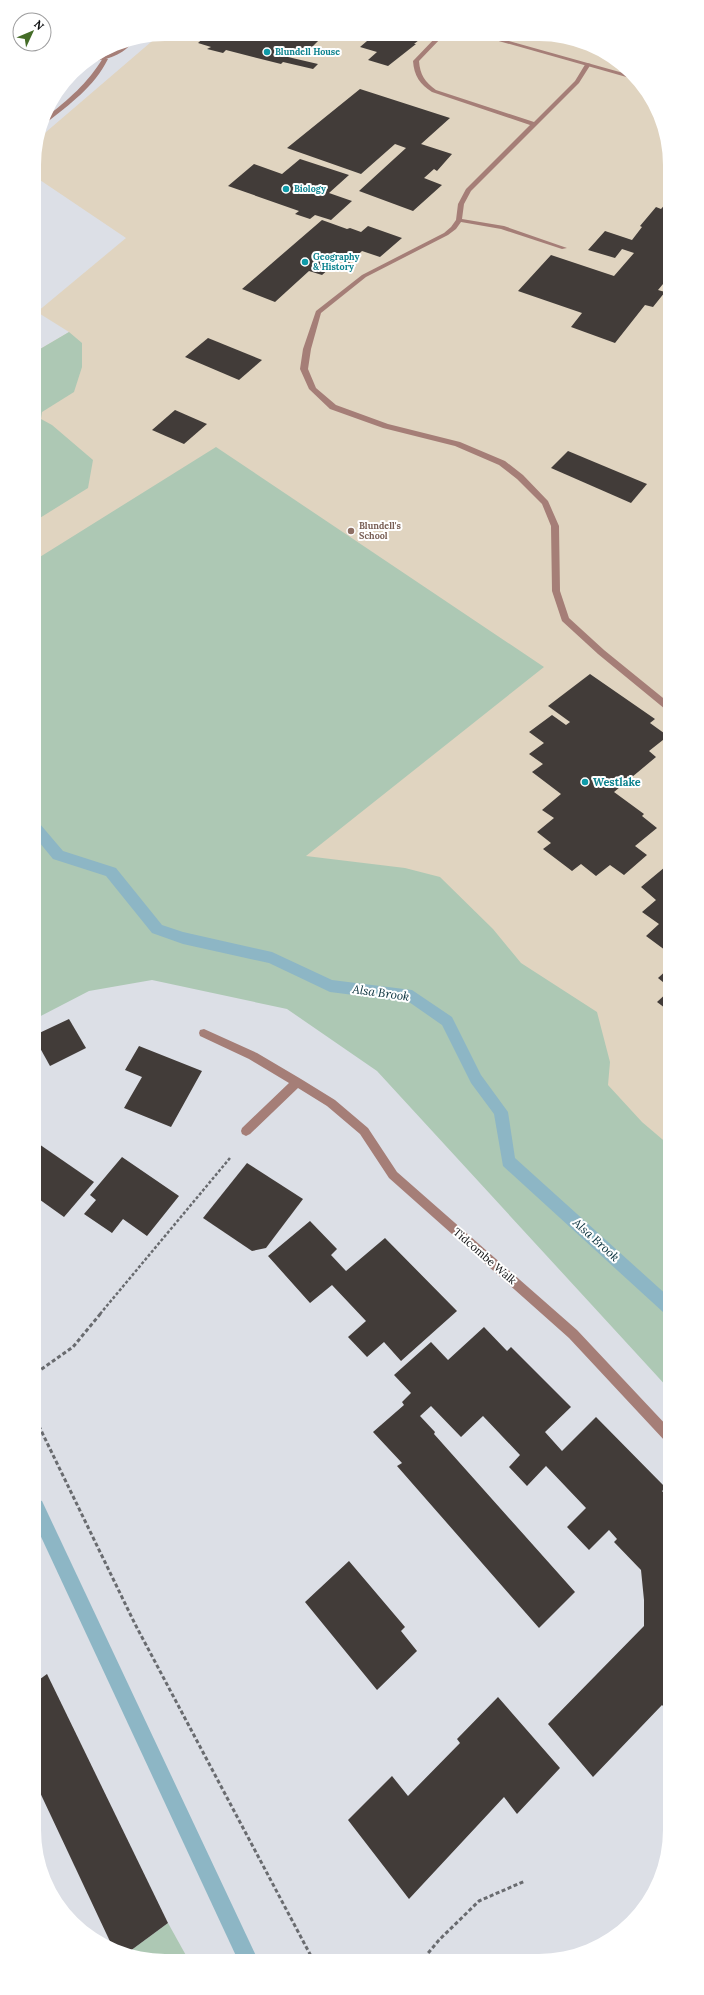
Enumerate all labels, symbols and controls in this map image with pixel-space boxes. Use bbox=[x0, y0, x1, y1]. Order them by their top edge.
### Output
north arrow bbox=[12, 12, 52, 52]
text: N bbox=[31, 17, 48, 33]
place label: Blundell House bbox=[275, 46, 340, 57]
marker: Blundell House bbox=[262, 47, 272, 57]
place label: Biology bbox=[294, 183, 326, 194]
marker: Biology bbox=[281, 184, 291, 194]
place label: Geography & History bbox=[313, 251, 360, 272]
marker: Geography & History bbox=[300, 257, 310, 267]
place label: Blundell's School bbox=[359, 520, 401, 541]
marker: Blundell's School bbox=[346, 526, 356, 536]
place label: Westlake bbox=[593, 775, 641, 789]
marker: Westlake bbox=[580, 777, 590, 787]
water label: Alsa Brook bbox=[351, 981, 410, 1004]
water label: Alsa Brook bbox=[569, 1214, 623, 1264]
street label: Tidcombe Walk bbox=[451, 1225, 520, 1287]

